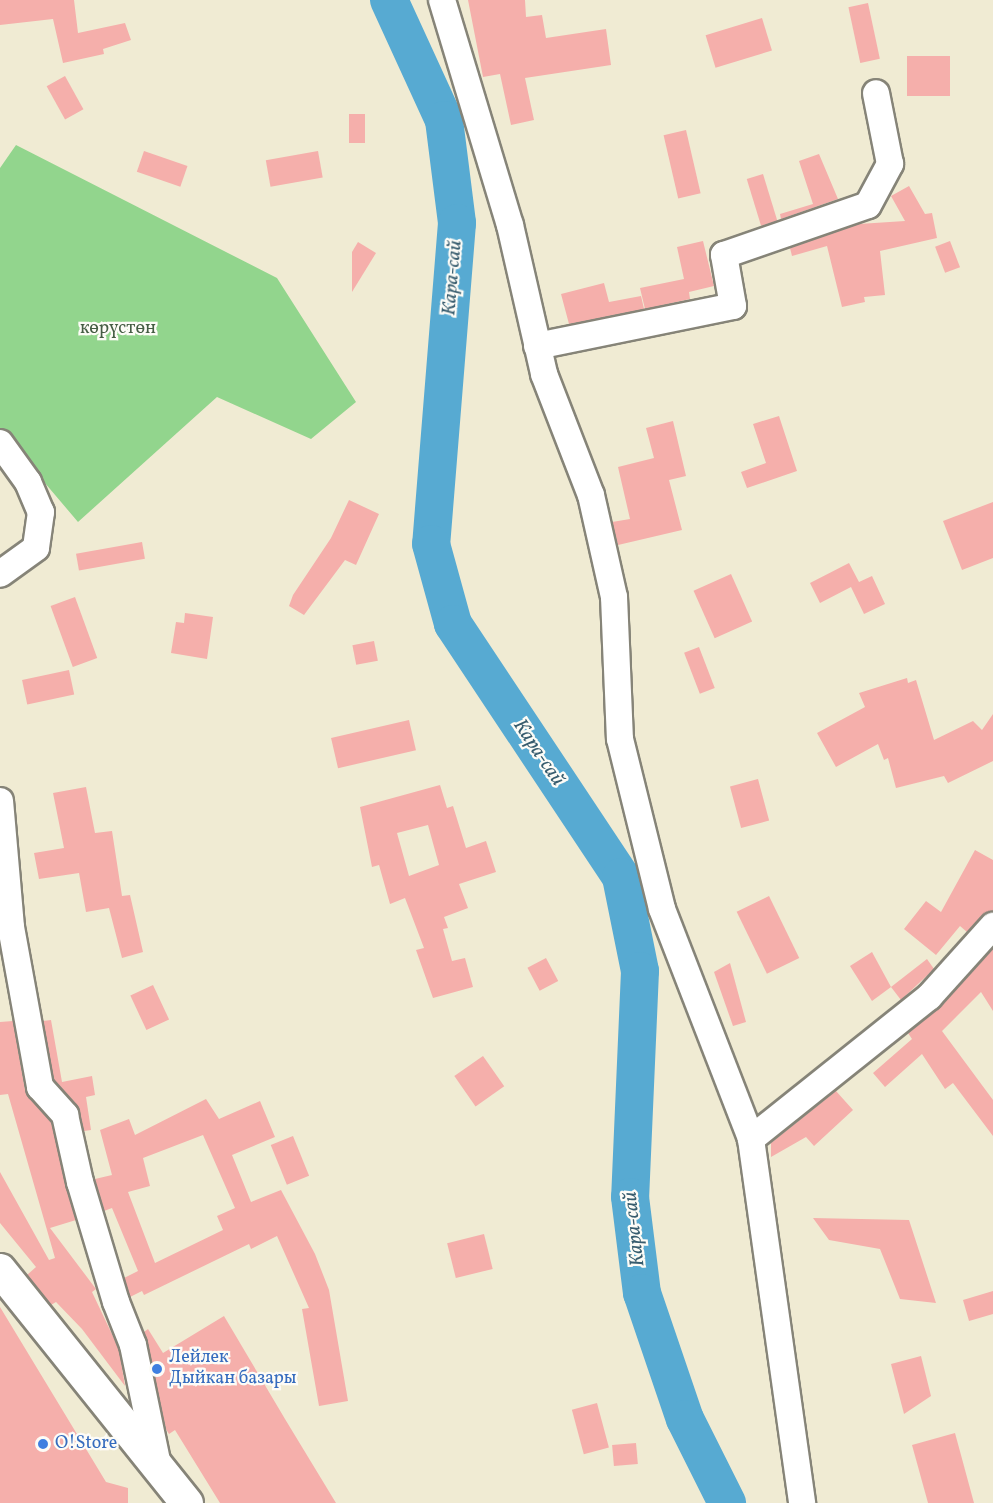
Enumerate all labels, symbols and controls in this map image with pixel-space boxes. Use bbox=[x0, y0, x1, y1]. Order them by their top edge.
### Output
water label: Кара-сай bbox=[438, 239, 468, 317]
park label: көрүстөн bbox=[80, 318, 156, 340]
water label: Кара-сай bbox=[507, 715, 569, 791]
water label: Кара-сай bbox=[619, 1190, 651, 1268]
place label: Лейлек Дыйкан базары bbox=[169, 1348, 297, 1390]
marker: Лейлек Дыйкан базары bbox=[150, 1362, 164, 1376]
place label: O!Store bbox=[55, 1433, 117, 1455]
marker: O!Store bbox=[36, 1437, 50, 1451]

